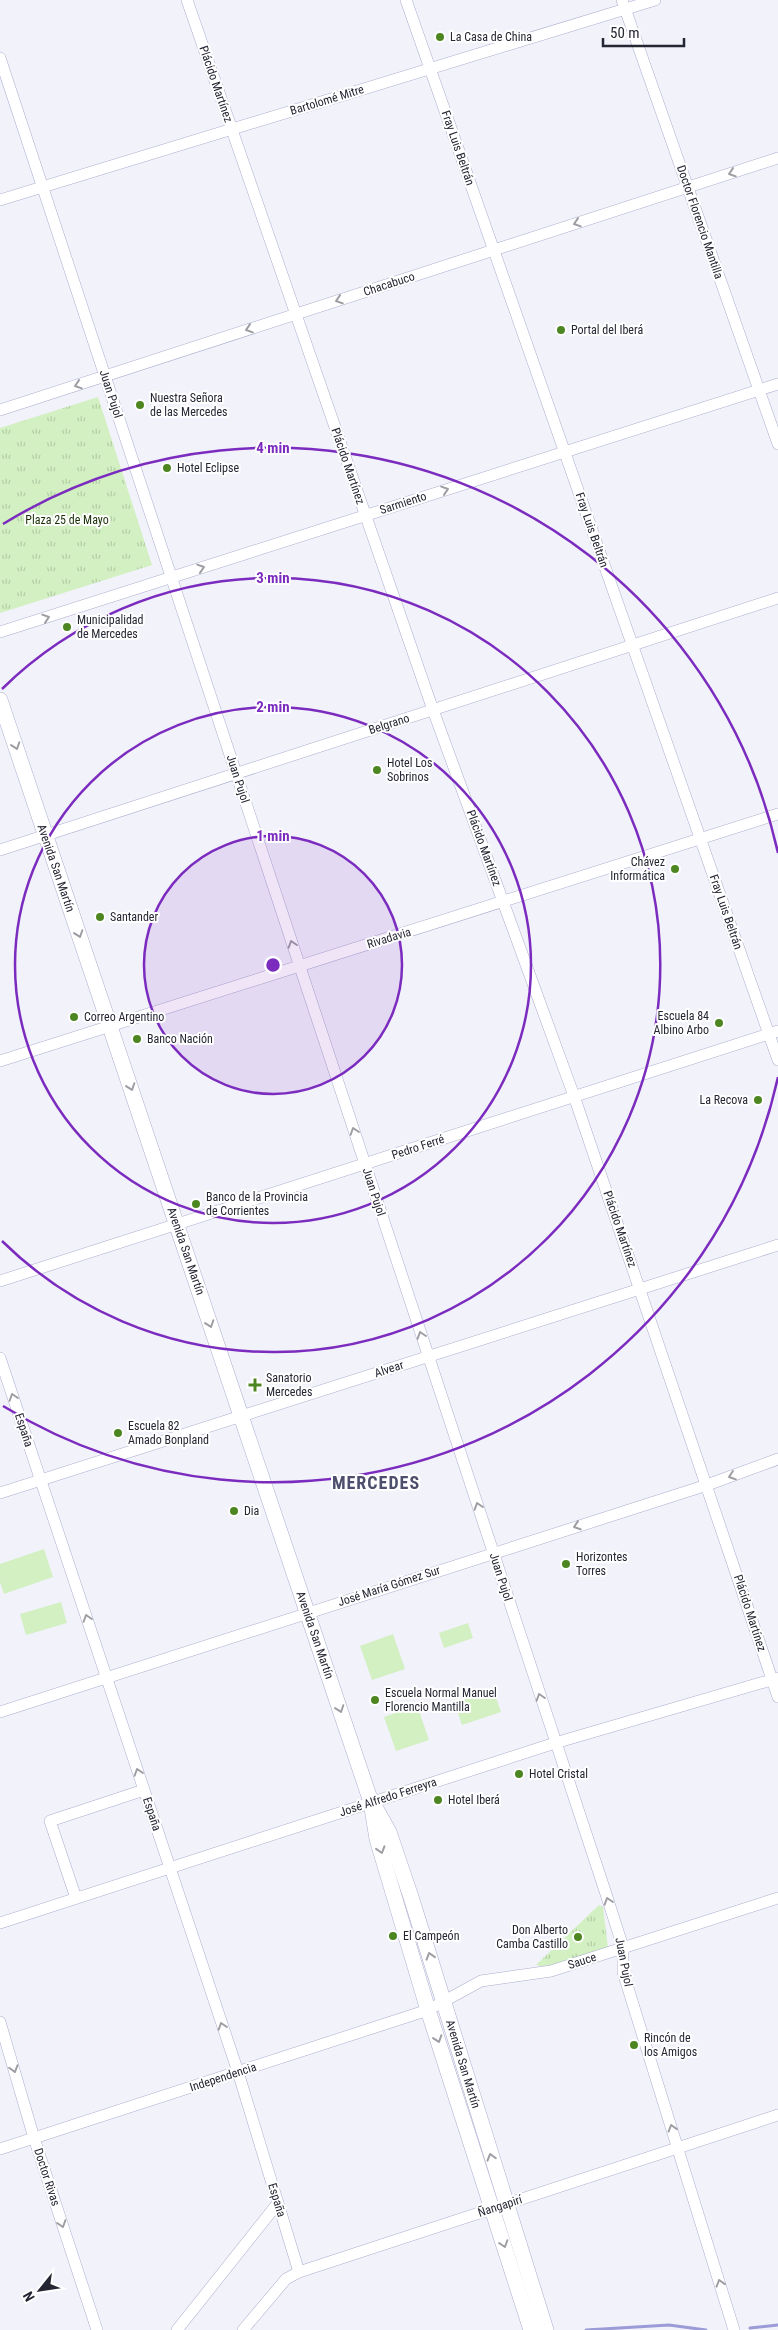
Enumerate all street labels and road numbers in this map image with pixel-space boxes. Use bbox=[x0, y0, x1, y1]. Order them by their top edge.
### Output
street label: Plácido Martínez bbox=[196, 44, 236, 124]
street label: Bartolomé Mitre bbox=[288, 82, 366, 118]
street label: Fray Luis Beltrán bbox=[439, 109, 477, 187]
street label: Doctor Florencio Mantilla bbox=[674, 163, 726, 281]
street label: Chacabuco bbox=[362, 269, 416, 299]
street label: Juan Pujol bbox=[97, 368, 125, 420]
street label: Plácido Martínez bbox=[328, 426, 368, 506]
street label: Sarmiento bbox=[378, 489, 428, 517]
street label: Fray Luis Beltrán bbox=[573, 491, 611, 569]
street label: Belgrano bbox=[367, 711, 411, 737]
street label: Juan Pujol bbox=[224, 753, 252, 805]
street label: Plácido Martínez bbox=[464, 808, 504, 888]
street label: Avenida San Martín bbox=[34, 822, 78, 914]
street label: Fray Luis Beltrán bbox=[707, 873, 745, 951]
street label: Rivadavia bbox=[365, 925, 413, 951]
street label: Pedro Ferré bbox=[390, 1132, 446, 1162]
street label: Juan Pujol bbox=[360, 1166, 388, 1218]
street label: Plácido Martínez bbox=[600, 1189, 640, 1269]
street label: Avenida San Martín bbox=[164, 1205, 208, 1297]
street label: Alvear bbox=[373, 1358, 406, 1380]
street label: España bbox=[12, 1411, 36, 1449]
street label: Juan Pujol bbox=[487, 1551, 515, 1603]
street label: José María Gómez Sur bbox=[336, 1563, 442, 1609]
street label: Plácido Martínez bbox=[731, 1573, 769, 1653]
street label: Avenida San Martín bbox=[293, 1589, 337, 1681]
street label: José Alfredo Ferreyra bbox=[338, 1775, 439, 1819]
street label: España bbox=[140, 1795, 164, 1833]
street label: Juan Pujol bbox=[612, 1936, 636, 1988]
street label: Sauce bbox=[566, 1950, 598, 1972]
street label: Avenida San Martín bbox=[443, 2018, 483, 2110]
street label: Independencia bbox=[188, 2060, 258, 2094]
street label: Doctor Rivas bbox=[31, 2146, 63, 2208]
street label: España bbox=[265, 2181, 289, 2219]
street label: Ñangapirí bbox=[475, 2190, 525, 2220]

